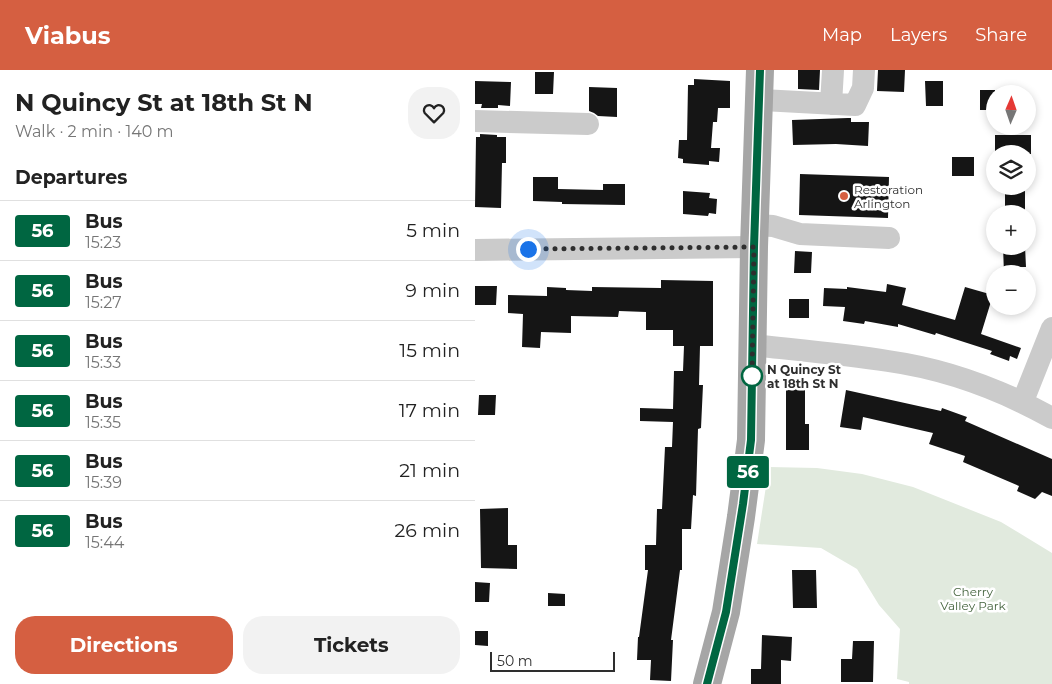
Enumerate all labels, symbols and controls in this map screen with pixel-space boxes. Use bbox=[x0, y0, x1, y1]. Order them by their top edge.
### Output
text: Viabus bbox=[25, 21, 111, 50]
text: Map bbox=[822, 24, 862, 46]
text: Layers bbox=[890, 24, 947, 46]
text: Share bbox=[975, 24, 1027, 46]
north arrow bbox=[986, 85, 1036, 135]
map controls bbox=[986, 85, 1036, 315]
button: heart bbox=[408, 87, 460, 139]
text: N Quincy St at 18th St N bbox=[15, 88, 313, 117]
text: Walk · 2 min · 140 m bbox=[15, 122, 174, 141]
button: layers bbox=[986, 145, 1036, 195]
text: Departures bbox=[15, 166, 127, 189]
place label: Restoration Arlington bbox=[854, 182, 923, 211]
marker: Restoration Arlington bbox=[838, 190, 850, 202]
button: + bbox=[986, 205, 1036, 255]
text: Bus bbox=[85, 210, 123, 233]
text: 5 min bbox=[406, 219, 460, 242]
text: 56 bbox=[31, 220, 54, 242]
text: 15:23 bbox=[85, 233, 121, 252]
your location bbox=[516, 237, 541, 262]
button: − bbox=[986, 265, 1036, 315]
text: Bus bbox=[85, 270, 123, 293]
text: 9 min bbox=[405, 279, 460, 302]
text: 56 bbox=[31, 280, 54, 302]
text: 15:27 bbox=[85, 293, 122, 312]
text: Bus bbox=[85, 330, 123, 353]
text: 15 min bbox=[399, 339, 460, 362]
text: 56 bbox=[31, 340, 54, 362]
text: 15:33 bbox=[85, 353, 121, 372]
place label: N Quincy St at 18th St N bbox=[767, 362, 842, 391]
marker: N Quincy St at 18th St N bbox=[741, 365, 763, 387]
text: Bus bbox=[85, 390, 123, 413]
text: 17 min bbox=[399, 399, 460, 422]
text: 56 bbox=[31, 400, 54, 422]
text: 15:35 bbox=[85, 413, 121, 432]
text: Bus bbox=[85, 450, 123, 473]
line badge: 56 bbox=[725, 456, 771, 488]
text: 21 min bbox=[399, 459, 460, 482]
text: 56 bbox=[31, 460, 54, 482]
text: 56 bbox=[737, 461, 759, 483]
text: 15:39 bbox=[85, 473, 122, 492]
text: Bus bbox=[85, 510, 123, 533]
text: 26 min bbox=[395, 519, 460, 542]
text: 56 bbox=[31, 520, 54, 542]
text: 15:44 bbox=[85, 533, 124, 552]
park label: Cherry Valley Park bbox=[940, 584, 1007, 613]
button: Directions bbox=[15, 616, 233, 674]
button: Tickets bbox=[243, 616, 460, 674]
scale bar bbox=[490, 649, 615, 672]
text: 50 m bbox=[497, 652, 533, 670]

